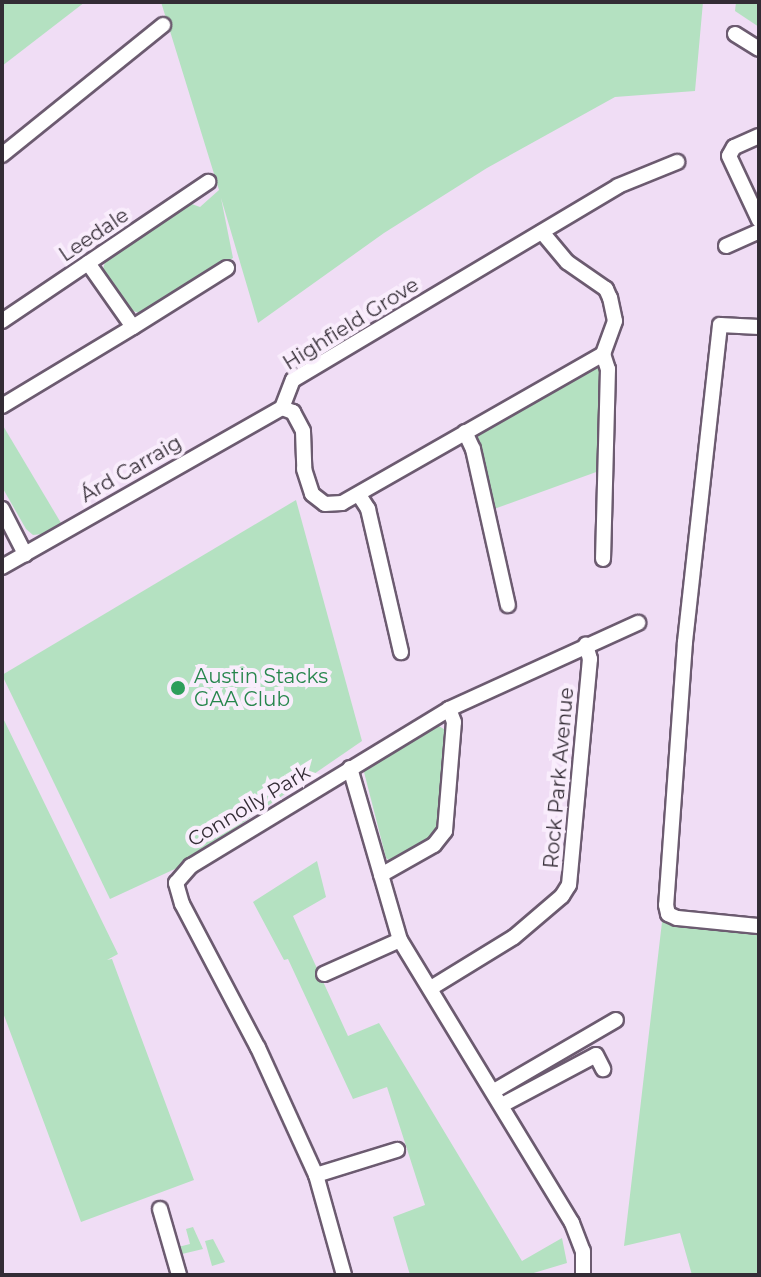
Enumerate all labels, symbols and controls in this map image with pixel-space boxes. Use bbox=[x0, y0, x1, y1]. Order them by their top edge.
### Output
street label: Leedale bbox=[55, 203, 133, 267]
street label: Highfield Grove bbox=[279, 273, 423, 375]
street label: Árd Carraig bbox=[76, 430, 186, 508]
place label: Austin Stacks GAA Club bbox=[194, 664, 328, 711]
marker: Austin Stacks GAA Club bbox=[169, 679, 187, 697]
street label: Rock Park Avenue bbox=[539, 686, 579, 870]
street label: Connolly Park bbox=[184, 760, 314, 852]

